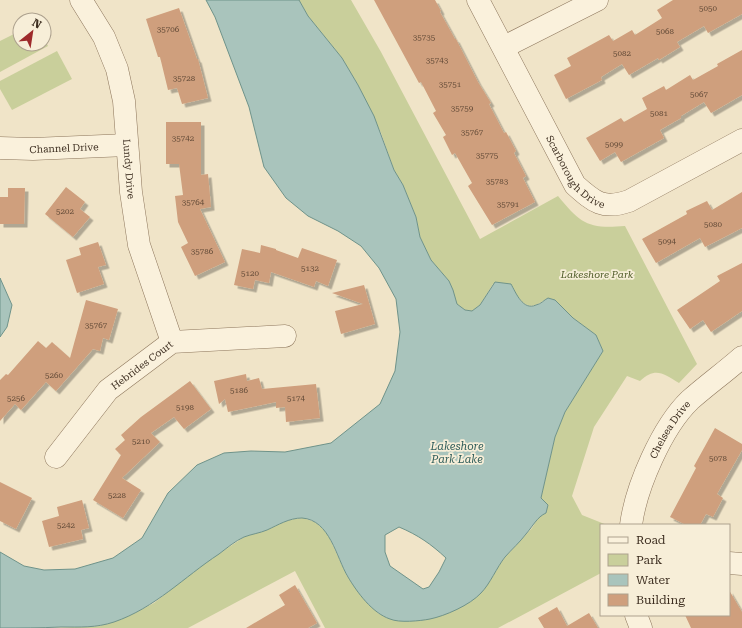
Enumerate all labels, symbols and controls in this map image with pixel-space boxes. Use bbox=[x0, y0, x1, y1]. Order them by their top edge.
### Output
house number: 5050 bbox=[699, 4, 717, 13]
north arrow bbox=[12, 12, 52, 52]
text: N bbox=[30, 16, 44, 32]
house number: 35706 bbox=[157, 25, 180, 34]
house number: 5068 bbox=[656, 27, 674, 36]
house number: 35735 bbox=[413, 33, 436, 42]
house number: 5082 bbox=[613, 49, 631, 58]
house number: 35743 bbox=[426, 56, 449, 65]
house number: 35728 bbox=[173, 74, 196, 83]
house number: 35751 bbox=[439, 80, 462, 89]
house number: 5067 bbox=[690, 90, 708, 99]
house number: 35759 bbox=[451, 104, 474, 113]
house number: 5081 bbox=[650, 109, 668, 118]
house number: 35767 bbox=[461, 128, 484, 137]
street label: Scarborough Drive bbox=[544, 133, 607, 210]
house number: 35742 bbox=[172, 134, 195, 143]
street label: Lundy Drive bbox=[121, 139, 138, 200]
house number: 5099 bbox=[605, 140, 623, 149]
street label: Channel Drive bbox=[29, 141, 99, 155]
house number: 35775 bbox=[476, 151, 499, 160]
house number: 35783 bbox=[486, 177, 509, 186]
house number: 35764 bbox=[182, 198, 205, 207]
house number: 35791 bbox=[497, 200, 520, 209]
house number: 5202 bbox=[56, 207, 74, 216]
house number: 5080 bbox=[704, 220, 722, 229]
house number: 5094 bbox=[658, 237, 676, 246]
house number: 35786 bbox=[191, 247, 214, 256]
house number: 5132 bbox=[301, 264, 319, 273]
house number: 5120 bbox=[241, 269, 259, 278]
park label: Lakeshore Park bbox=[560, 269, 634, 280]
house number: 35767 bbox=[85, 321, 108, 330]
street label: Hebrides Court bbox=[109, 338, 175, 391]
house number: 5260 bbox=[45, 371, 63, 380]
house number: 5186 bbox=[230, 386, 248, 395]
house number: 5256 bbox=[7, 394, 25, 403]
house number: 5174 bbox=[287, 394, 305, 403]
street label: Chelsea Drive bbox=[647, 398, 692, 460]
house number: 5198 bbox=[176, 403, 194, 412]
house number: 5210 bbox=[132, 437, 150, 446]
water label: Lakeshore Park Lake bbox=[429, 440, 484, 466]
house number: 5078 bbox=[709, 454, 727, 463]
house number: 5228 bbox=[108, 491, 126, 500]
house number: 5242 bbox=[57, 521, 75, 530]
legend bbox=[600, 524, 730, 616]
text: Road bbox=[636, 533, 666, 547]
text: Park bbox=[636, 553, 663, 567]
text: Water bbox=[636, 573, 670, 587]
text: Building bbox=[636, 593, 685, 607]

